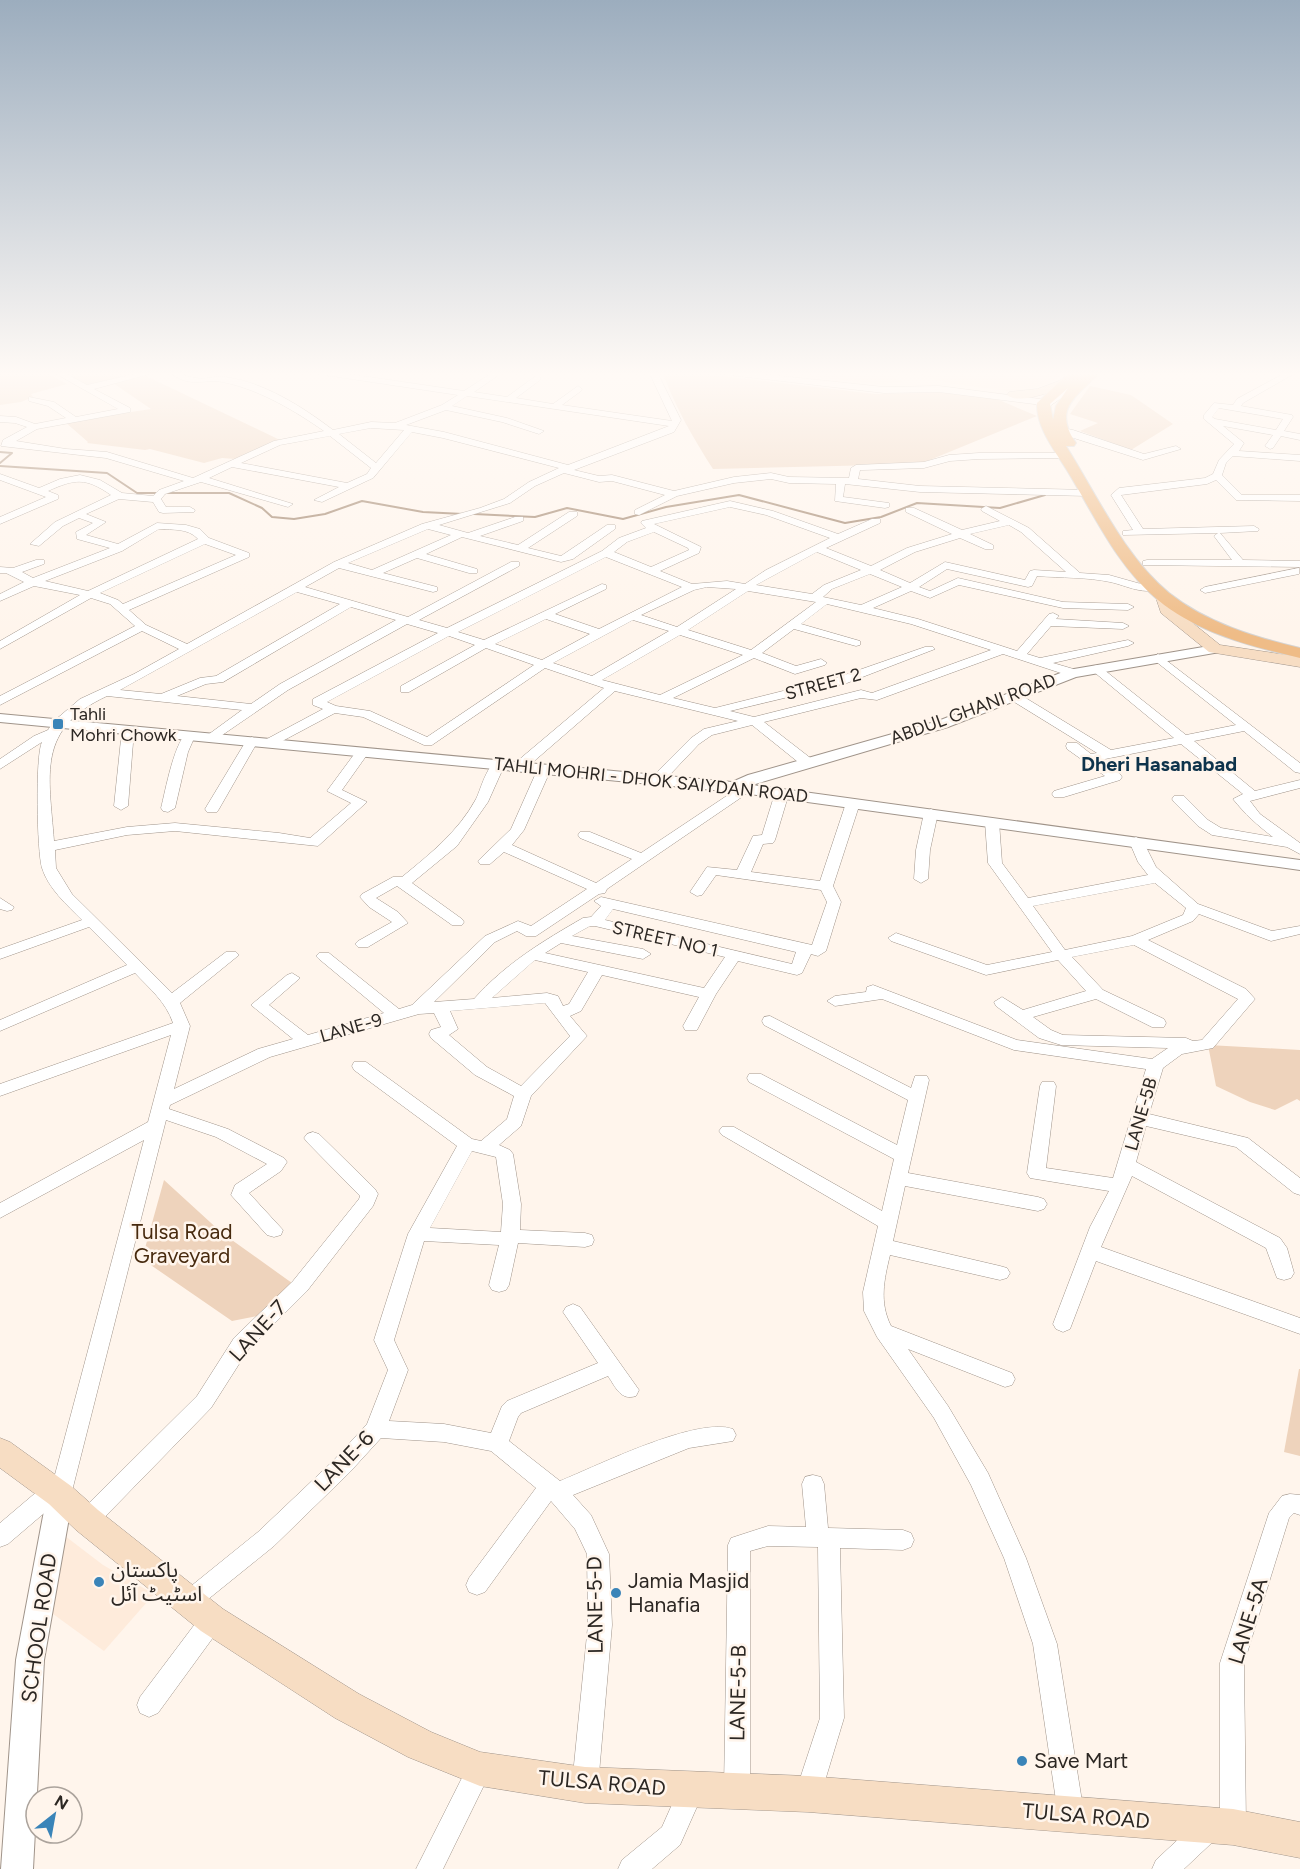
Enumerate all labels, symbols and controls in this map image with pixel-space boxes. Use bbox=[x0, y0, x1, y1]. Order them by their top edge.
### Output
street label: STREET 2 bbox=[782, 663, 864, 705]
street label: ABDUL GHANI ROAD bbox=[887, 669, 1059, 749]
place label: Tahli Mohri Chowk bbox=[70, 703, 177, 746]
marker: Tahli Mohri Chowk bbox=[51, 717, 65, 731]
district label: Dheri Hasanabad bbox=[1081, 752, 1237, 776]
street label: TAHLI MOHRI - DHOK SAIYDAN ROAD bbox=[493, 753, 809, 807]
street label: STREET NO 1 bbox=[610, 916, 720, 962]
street label: LANE-9 bbox=[317, 1009, 385, 1047]
street label: LANE-5B bbox=[1120, 1075, 1162, 1153]
park label: Tulsa Road Graveyard bbox=[132, 1219, 232, 1268]
street label: LANE-7 bbox=[224, 1295, 292, 1366]
street label: LANE-6 bbox=[309, 1425, 379, 1496]
street label: SCHOOL ROAD bbox=[16, 1552, 61, 1704]
street label: LANE-5-D bbox=[581, 1556, 608, 1654]
place label: پاکستان اسٹیٹ آئل bbox=[111, 1557, 202, 1606]
place label: Jamia Masjid Hanafia bbox=[628, 1568, 749, 1617]
marker: پاکستان اسٹیٹ آئل bbox=[92, 1575, 106, 1589]
street label: LANE-5A bbox=[1223, 1575, 1272, 1667]
marker: Jamia Masjid Hanafia bbox=[609, 1586, 623, 1600]
street label: LANE-5-B bbox=[724, 1645, 751, 1741]
place label: Save Mart bbox=[1034, 1748, 1128, 1773]
marker: Save Mart bbox=[1015, 1754, 1029, 1768]
street label: TULSA ROAD bbox=[537, 1764, 667, 1801]
north arrow bbox=[24, 1785, 84, 1845]
text: N bbox=[51, 1791, 72, 1814]
street label: TULSA ROAD bbox=[1021, 1797, 1151, 1834]

